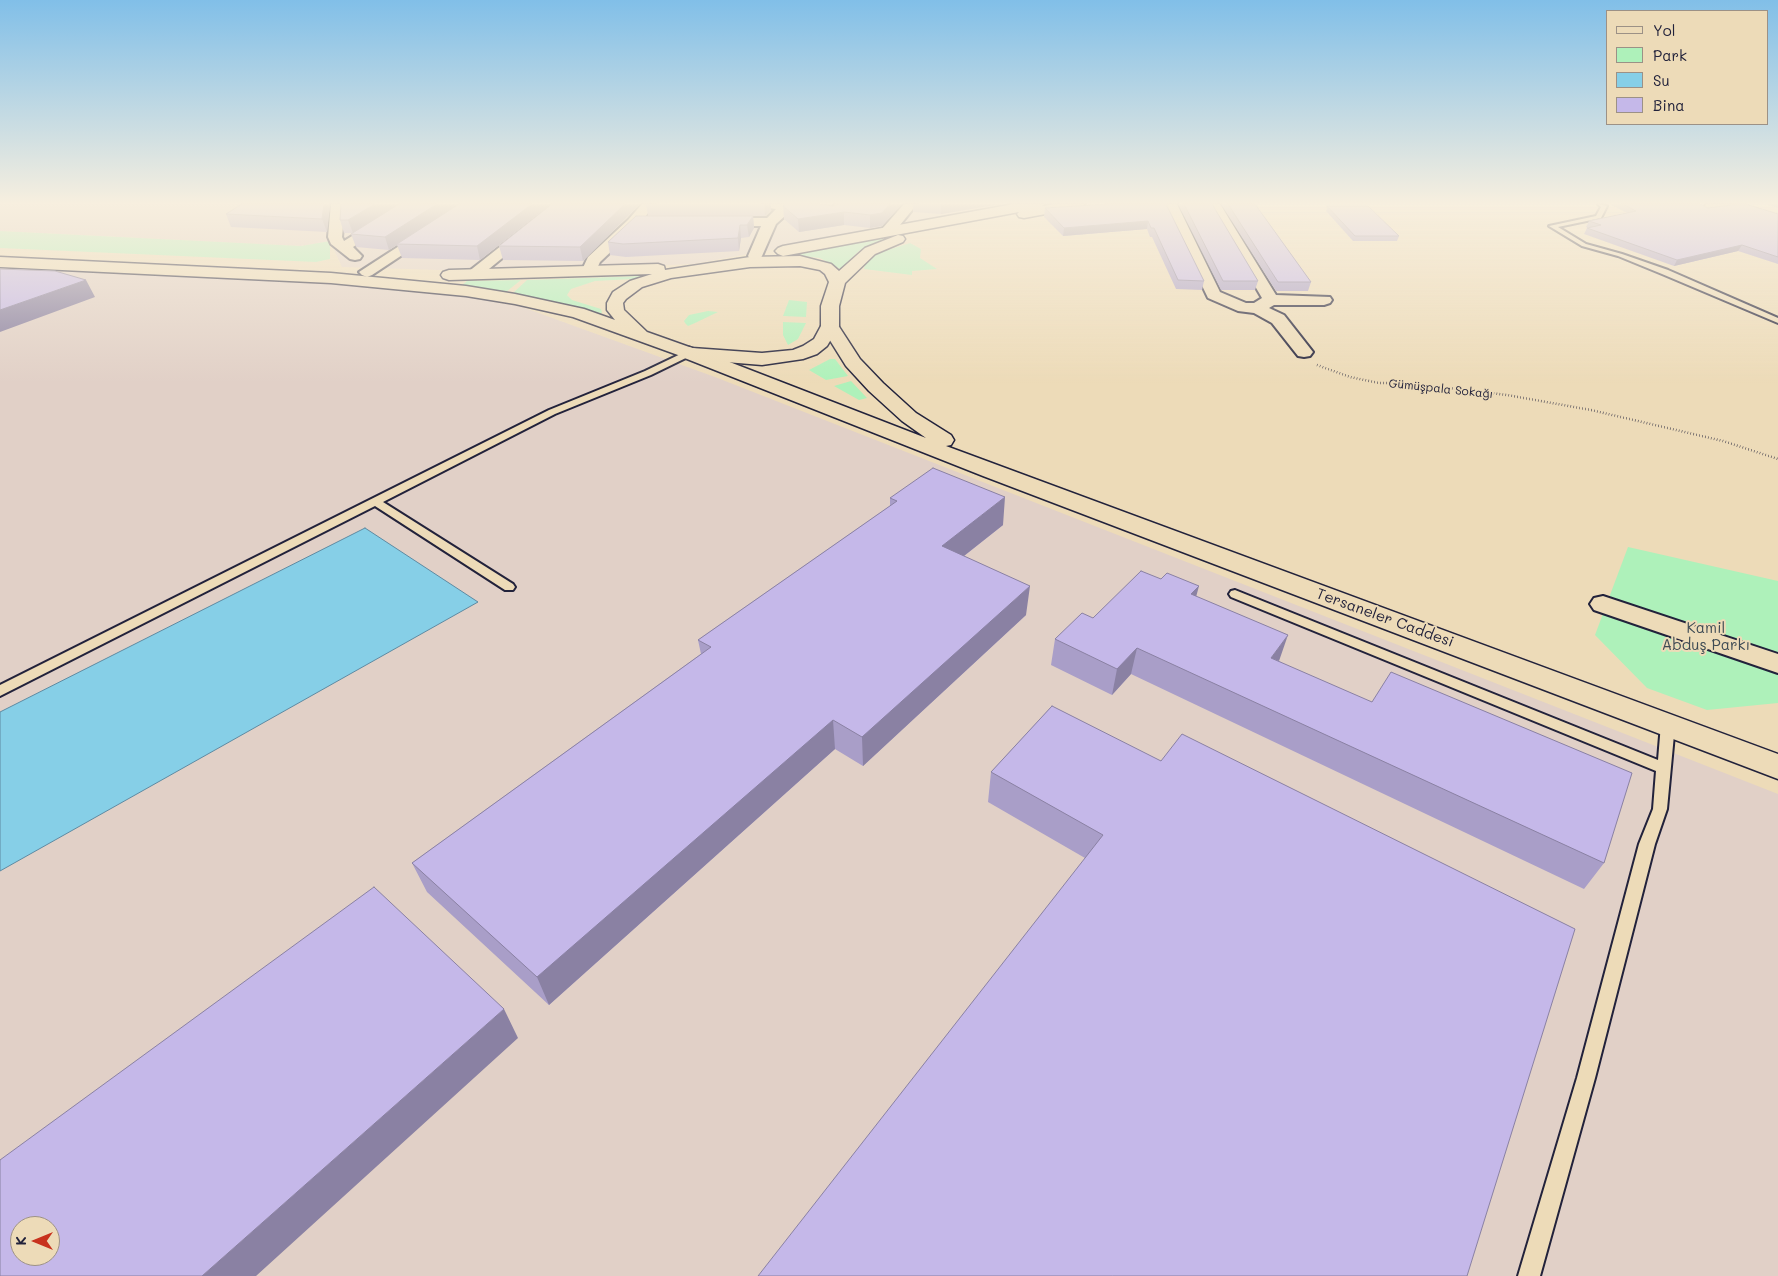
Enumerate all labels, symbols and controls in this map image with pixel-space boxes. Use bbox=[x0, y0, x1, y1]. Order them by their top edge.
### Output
legend bbox=[1606, 10, 1768, 125]
text: Yol bbox=[1653, 20, 1676, 40]
text: Park bbox=[1653, 45, 1687, 65]
text: Su bbox=[1653, 70, 1670, 90]
text: Bina bbox=[1653, 95, 1685, 115]
street label: Gümüşpala Sokağı bbox=[1388, 376, 1494, 402]
street label: Tersaneler Caddesi bbox=[1314, 585, 1456, 651]
park label: Kamil Abduş Parkı bbox=[1662, 619, 1750, 654]
north arrow bbox=[10, 1216, 60, 1266]
text: K bbox=[11, 1236, 30, 1246]

